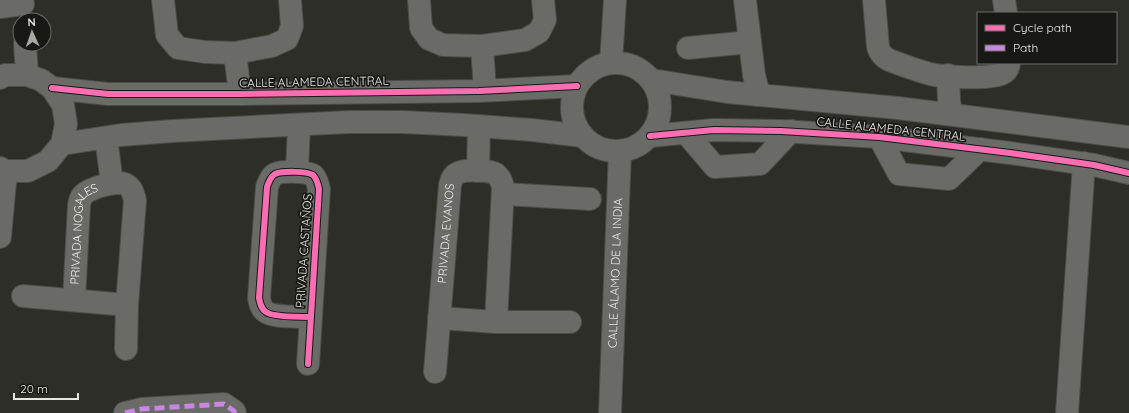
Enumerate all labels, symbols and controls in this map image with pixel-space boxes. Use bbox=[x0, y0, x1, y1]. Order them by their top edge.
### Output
north arrow bbox=[12, 12, 52, 52]
legend bbox=[977, 12, 1117, 64]
text: N bbox=[27, 15, 36, 29]
text: Cycle path bbox=[1013, 20, 1072, 35]
text: Path bbox=[1013, 40, 1038, 55]
street label: CALLE ALAMEDA CENTRAL bbox=[239, 73, 389, 90]
street label: CALLE ALAMEDA CENTRAL bbox=[816, 113, 967, 144]
street label: PRIVADA NOGALES bbox=[67, 180, 100, 285]
street label: PRIVADA EVANOS bbox=[434, 183, 457, 284]
street label: PRIVADA CASTAÑOS bbox=[292, 193, 315, 309]
street label: CALLE ÁLAMO DE LA INDIA bbox=[604, 198, 625, 348]
scale bar bbox=[14, 375, 78, 401]
text: 20 m bbox=[20, 381, 48, 396]

